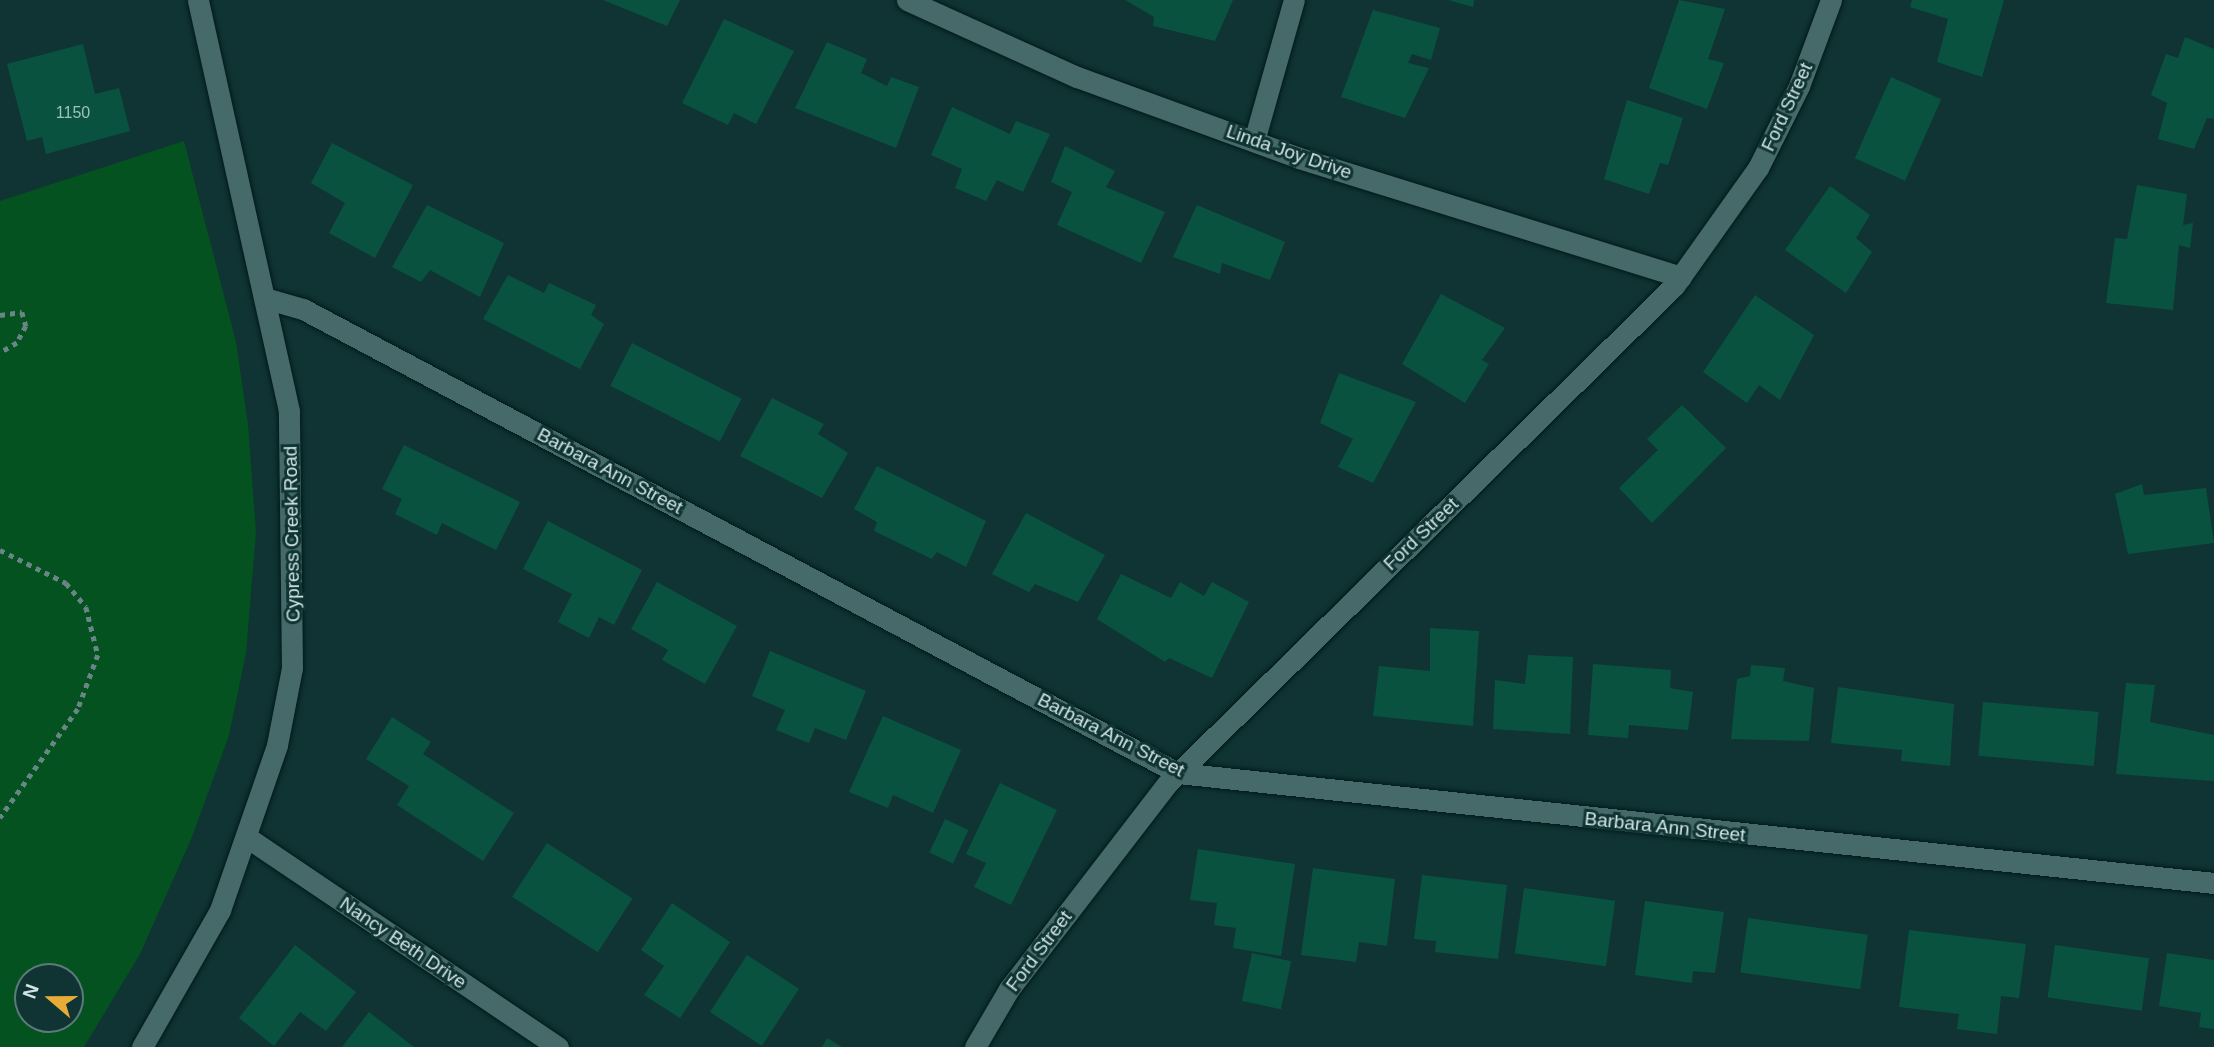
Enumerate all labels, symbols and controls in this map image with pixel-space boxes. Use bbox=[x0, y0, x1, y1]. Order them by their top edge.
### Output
street label: Ford Street bbox=[1757, 59, 1817, 155]
house number: 1150 bbox=[56, 103, 90, 123]
street label: Linda Joy Drive bbox=[1223, 120, 1355, 184]
street label: Barbara Ann Street bbox=[533, 423, 687, 519]
street label: Cypress Creek Road bbox=[279, 446, 305, 622]
street label: Ford Street bbox=[1379, 493, 1463, 575]
street label: Barbara Ann Street bbox=[1033, 688, 1189, 782]
street label: Barbara Ann Street bbox=[1583, 807, 1747, 847]
street label: Nancy Beth Drive bbox=[335, 892, 471, 994]
street label: Ford Street bbox=[1001, 906, 1077, 996]
north arrow bbox=[14, 963, 84, 1033]
text: N bbox=[18, 981, 43, 1001]

